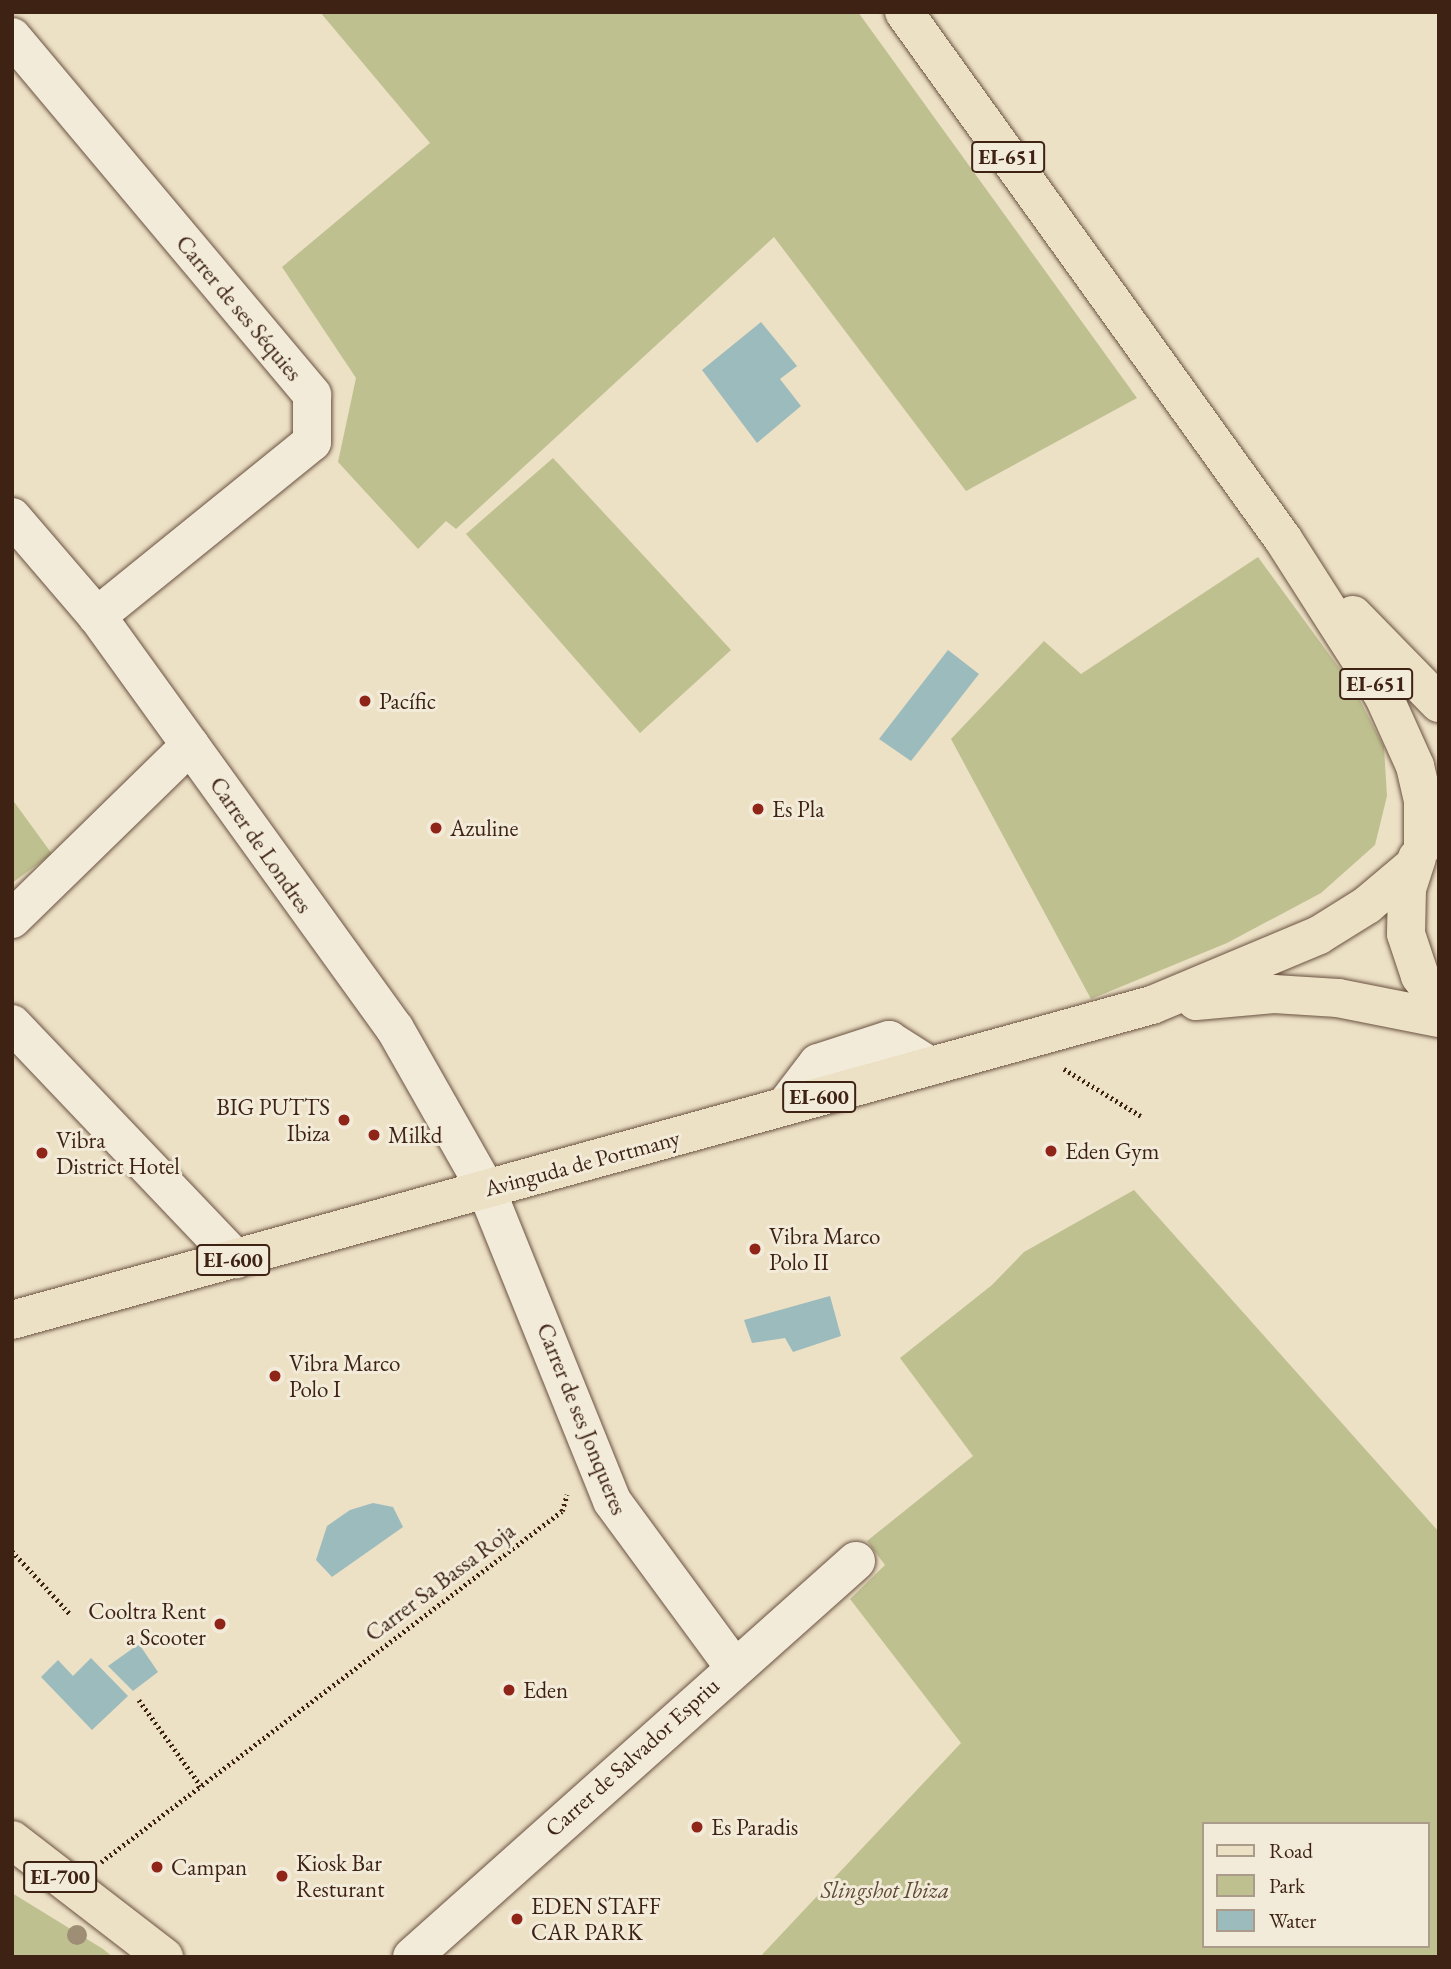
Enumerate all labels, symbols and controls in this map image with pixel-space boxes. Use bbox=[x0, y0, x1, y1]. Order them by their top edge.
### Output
road number: EI-651 bbox=[970, 140, 1046, 174]
street label: Carrer de ses Séquies bbox=[170, 230, 308, 386]
road number: EI-651 bbox=[1338, 666, 1414, 702]
place label: Pacífic bbox=[379, 687, 436, 715]
marker: Pacífic bbox=[357, 693, 373, 709]
street label: Carrer de Londres bbox=[204, 772, 318, 918]
place label: Es Pla bbox=[772, 795, 824, 823]
marker: Es Pla bbox=[750, 801, 766, 817]
place label: Azuline bbox=[450, 814, 519, 842]
marker: Azuline bbox=[428, 820, 444, 836]
road number: EI-600 bbox=[780, 1080, 858, 1114]
place label: BIG PUTTS Ibiza bbox=[216, 1093, 330, 1147]
marker: BIG PUTTS Ibiza bbox=[336, 1112, 352, 1128]
place label: Milkd bbox=[388, 1121, 442, 1149]
street label: Avinguda de Portmany bbox=[481, 1124, 683, 1202]
place label: Vibra District Hotel bbox=[56, 1126, 180, 1180]
marker: Milkd bbox=[366, 1127, 382, 1143]
place label: Eden Gym bbox=[1065, 1137, 1159, 1165]
marker: Eden Gym bbox=[1043, 1143, 1059, 1159]
marker: Vibra District Hotel bbox=[34, 1145, 50, 1161]
place label: Vibra Marco Polo II bbox=[769, 1222, 880, 1276]
marker: Vibra Marco Polo II bbox=[747, 1241, 763, 1257]
road number: EI-600 bbox=[194, 1242, 272, 1278]
street label: Carrer de ses Jonqueres bbox=[531, 1319, 633, 1519]
place label: Vibra Marco Polo I bbox=[289, 1349, 400, 1403]
marker: Vibra Marco Polo I bbox=[267, 1368, 283, 1384]
street label: Carrer Sa Bassa Roja bbox=[360, 1517, 520, 1647]
place label: Cooltra Rent a Scooter bbox=[88, 1597, 206, 1651]
marker: Cooltra Rent a Scooter bbox=[212, 1616, 228, 1632]
street label: Carrer de Salvador Espriu bbox=[539, 1672, 725, 1842]
place label: Eden bbox=[523, 1676, 568, 1704]
marker: Eden bbox=[501, 1682, 517, 1698]
place label: Es Paradis bbox=[711, 1813, 798, 1841]
marker: Es Paradis bbox=[689, 1819, 705, 1835]
legend bbox=[1202, 1822, 1430, 1948]
text: Road bbox=[1269, 1837, 1313, 1864]
place label: Kiosk Bar Resturant bbox=[296, 1849, 384, 1903]
place label: Campan bbox=[171, 1853, 247, 1881]
marker: Campan bbox=[149, 1859, 165, 1875]
road number: EI-700 bbox=[22, 1860, 98, 1895]
marker: Kiosk Bar Resturant bbox=[274, 1868, 290, 1884]
text: Park bbox=[1269, 1872, 1305, 1899]
park label: Slingshot Ibiza bbox=[821, 1876, 949, 1904]
place label: EDEN STAFF CAR PARK bbox=[531, 1892, 661, 1946]
text: Water bbox=[1269, 1907, 1316, 1934]
marker: EDEN STAFF CAR PARK bbox=[509, 1911, 525, 1927]

